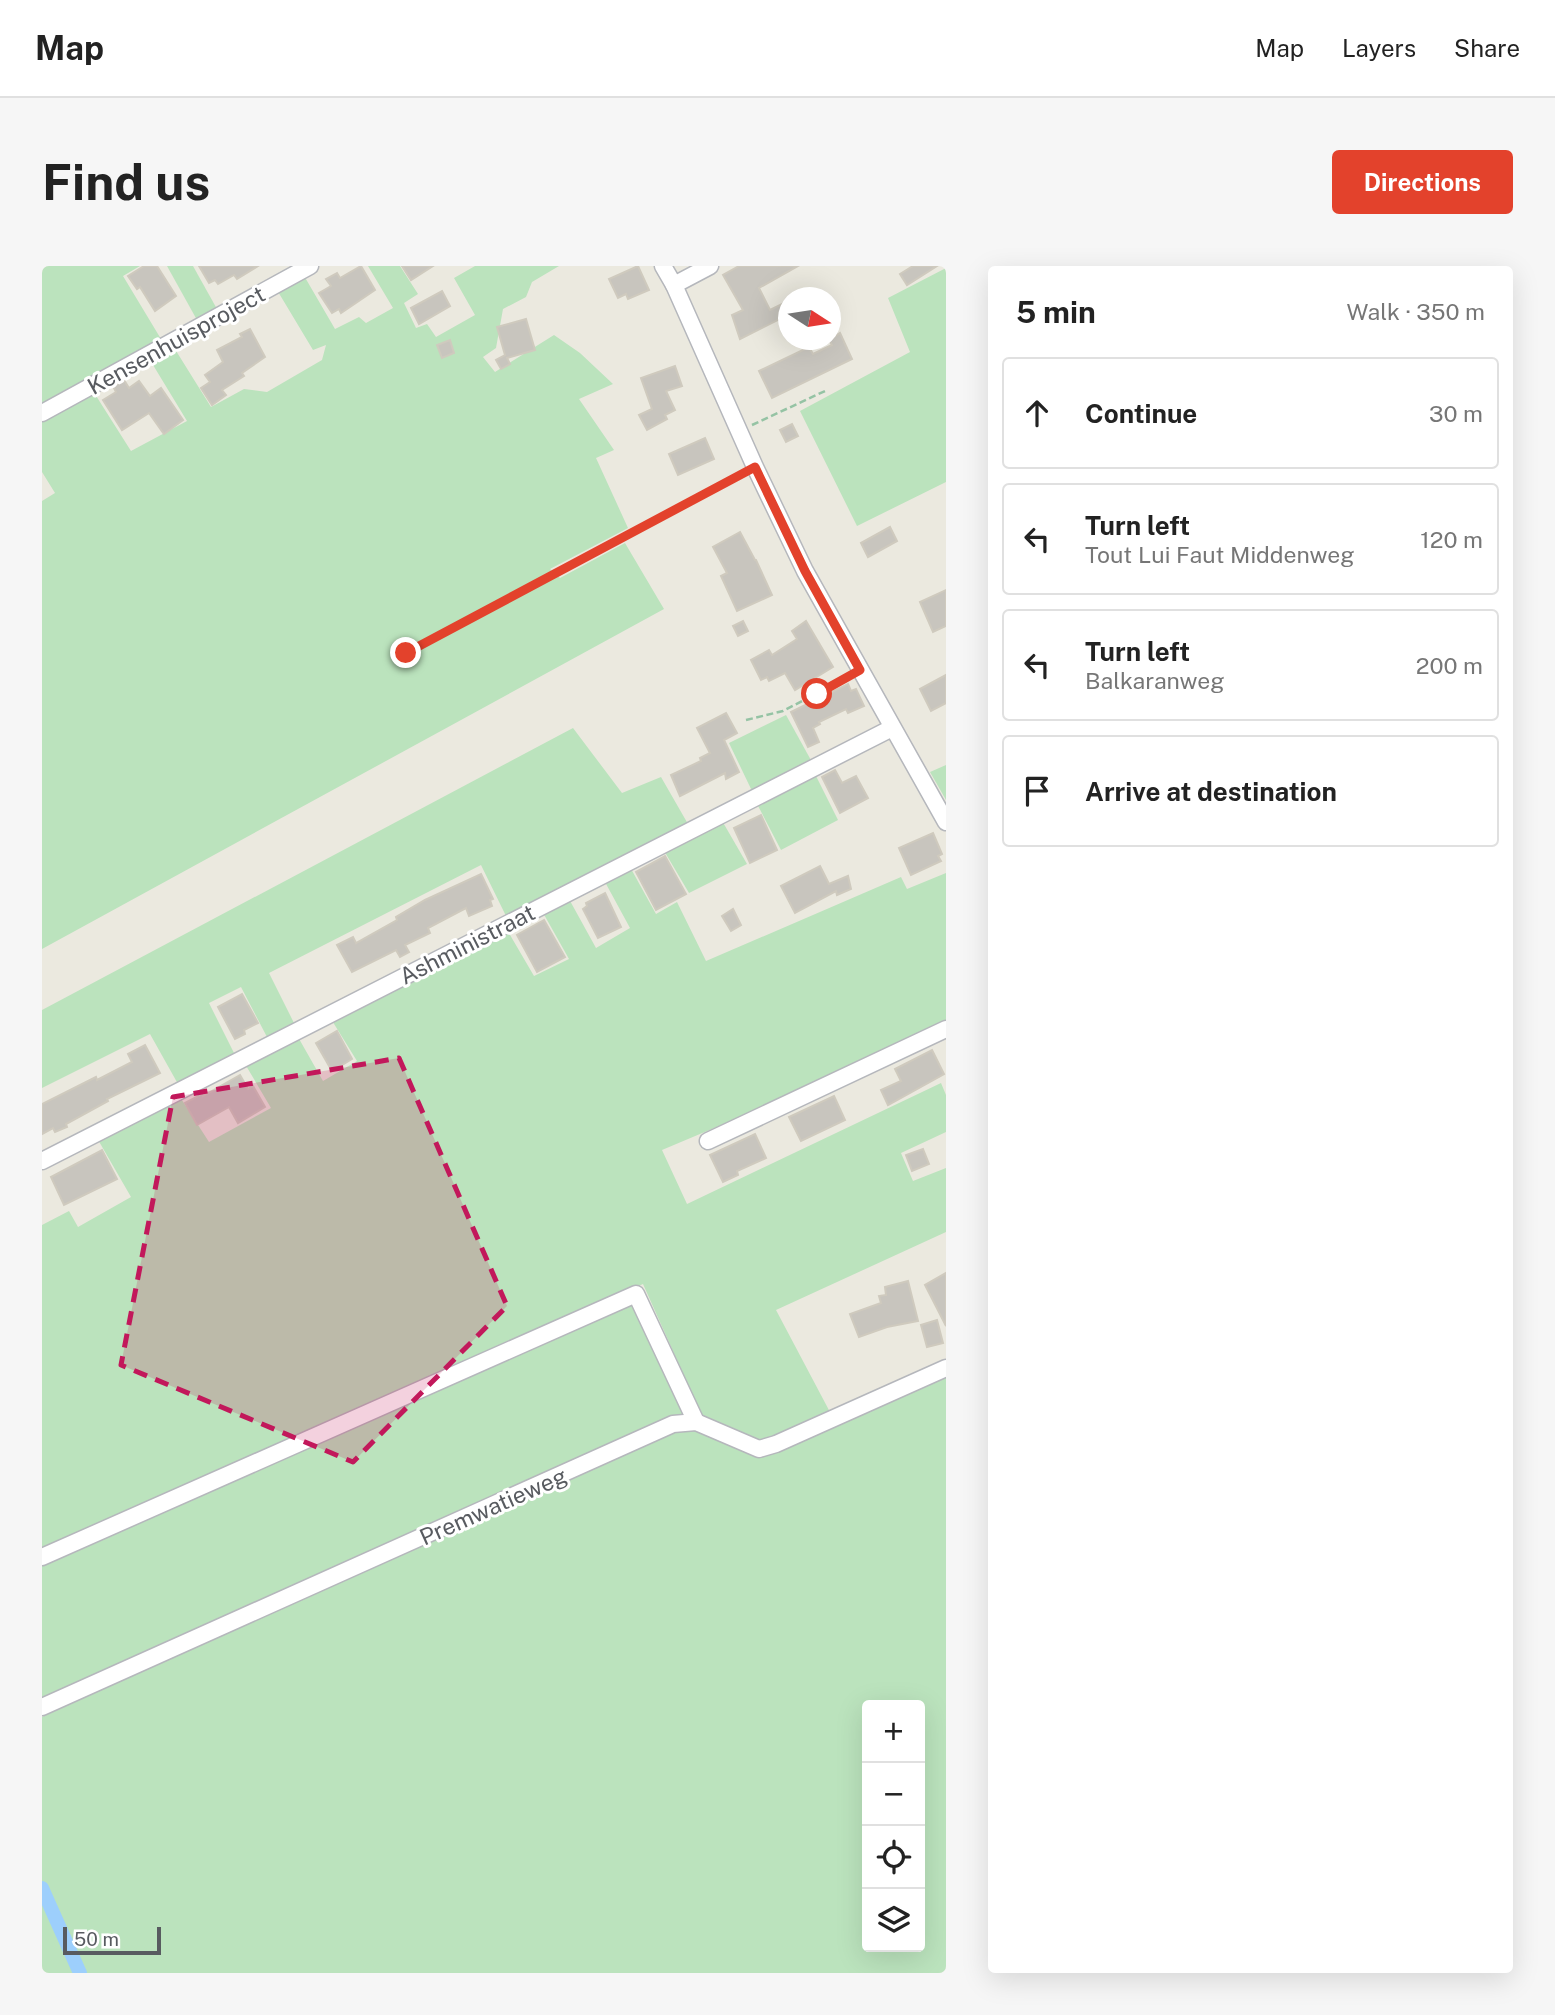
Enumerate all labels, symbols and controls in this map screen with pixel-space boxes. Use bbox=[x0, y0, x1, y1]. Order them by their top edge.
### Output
text: Map bbox=[35, 29, 104, 67]
text: Map bbox=[1255, 34, 1304, 62]
text: Layers bbox=[1342, 34, 1416, 62]
text: Share bbox=[1454, 34, 1520, 62]
button: Directions bbox=[1332, 150, 1513, 214]
text: Find us bbox=[42, 153, 210, 211]
street label: Kensenhuisproject bbox=[83, 280, 269, 400]
north arrow bbox=[778, 287, 841, 350]
text: 5 min bbox=[1016, 294, 1096, 330]
text: Walk · 350 m bbox=[1346, 298, 1485, 325]
icon: ahead bbox=[1018, 394, 1056, 432]
text: Continue bbox=[1085, 398, 1197, 429]
text: 30 m bbox=[1429, 400, 1483, 427]
text: Turn left bbox=[1085, 510, 1190, 541]
icon: left bbox=[1018, 520, 1056, 558]
text: 120 m bbox=[1420, 526, 1483, 553]
text: Tout Lui Faut Middenweg bbox=[1085, 541, 1354, 568]
text: Turn left bbox=[1085, 636, 1190, 667]
route end bbox=[390, 637, 421, 668]
icon: left bbox=[1018, 646, 1056, 684]
text: 200 m bbox=[1416, 652, 1483, 679]
text: Balkaranweg bbox=[1085, 667, 1224, 694]
route start bbox=[801, 678, 832, 709]
icon: arrive bbox=[1018, 772, 1056, 810]
text: Arrive at destination bbox=[1085, 776, 1337, 807]
street label: Ashministraat bbox=[395, 898, 539, 990]
street label: Premwatieweg bbox=[415, 1461, 571, 1551]
map controls bbox=[862, 1700, 925, 1952]
button: + bbox=[862, 1700, 925, 1763]
button: − bbox=[862, 1763, 925, 1826]
button: locate bbox=[862, 1826, 925, 1889]
button: layers bbox=[862, 1889, 925, 1952]
scale bar bbox=[63, 1924, 161, 1956]
text: 50 m bbox=[74, 1928, 119, 1950]

